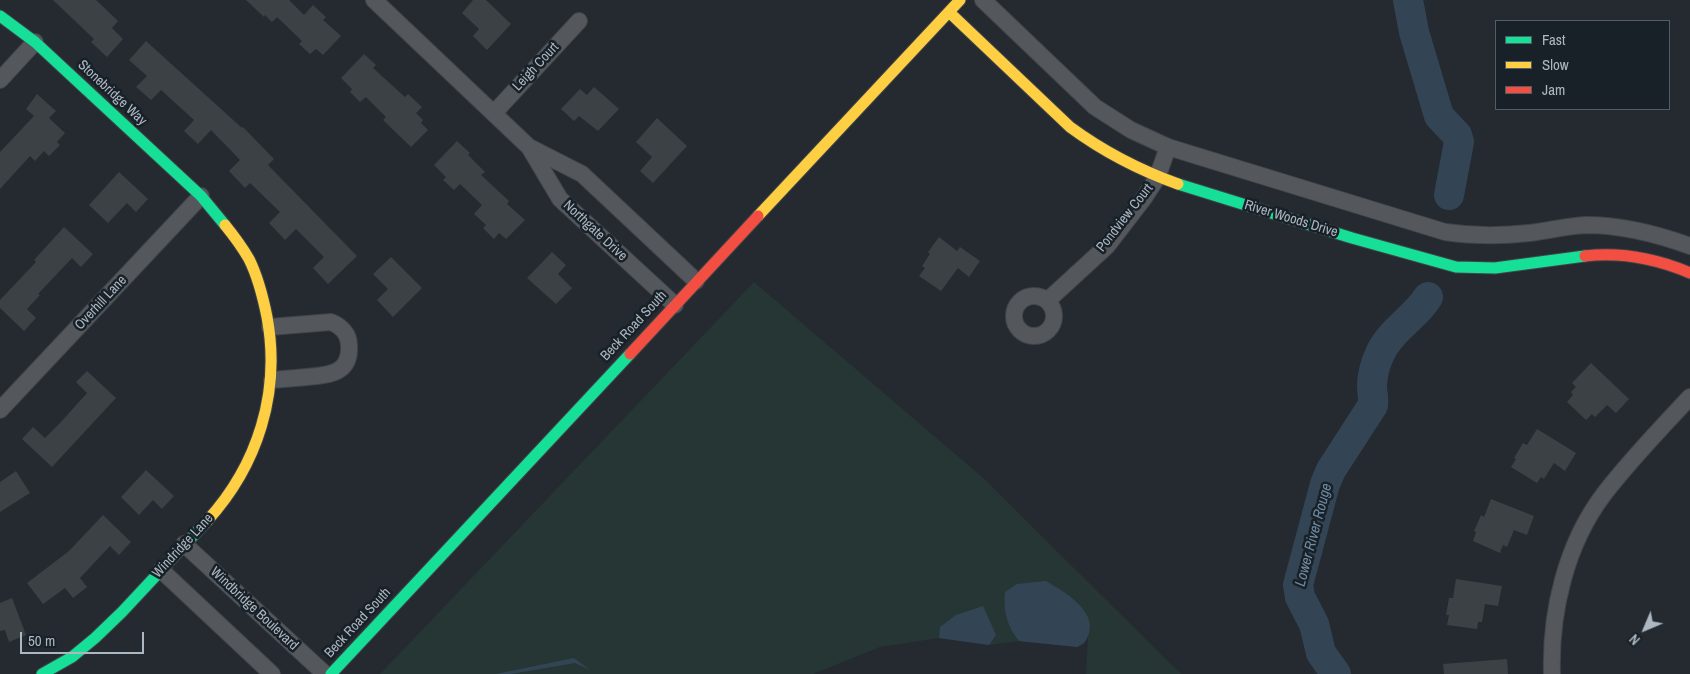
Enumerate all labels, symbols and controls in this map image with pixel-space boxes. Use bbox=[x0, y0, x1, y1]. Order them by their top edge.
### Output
legend bbox=[1495, 20, 1670, 110]
text: Fast bbox=[1542, 29, 1565, 50]
street label: Leigh Court bbox=[509, 39, 563, 95]
text: Slow bbox=[1542, 54, 1569, 75]
street label: Stonebridge Way bbox=[74, 57, 150, 129]
text: Jam bbox=[1542, 79, 1565, 100]
street label: Pondview Court bbox=[1093, 181, 1157, 255]
street label: Northgate Drive bbox=[560, 197, 630, 265]
street label: River Woods Drive bbox=[1242, 197, 1340, 241]
street label: Overhill Lane bbox=[72, 272, 130, 334]
street label: Beck Road South bbox=[597, 288, 671, 364]
water label: Lower River Rouge bbox=[1292, 481, 1336, 589]
street label: Windridge Lane bbox=[149, 510, 217, 582]
street label: Windbridge Boulevard bbox=[207, 564, 301, 654]
street label: Beck Road South bbox=[321, 585, 395, 661]
north arrow bbox=[1620, 604, 1670, 654]
scale bar bbox=[22, 622, 146, 654]
text: 50 m bbox=[28, 630, 55, 651]
text: N bbox=[1625, 630, 1644, 649]

